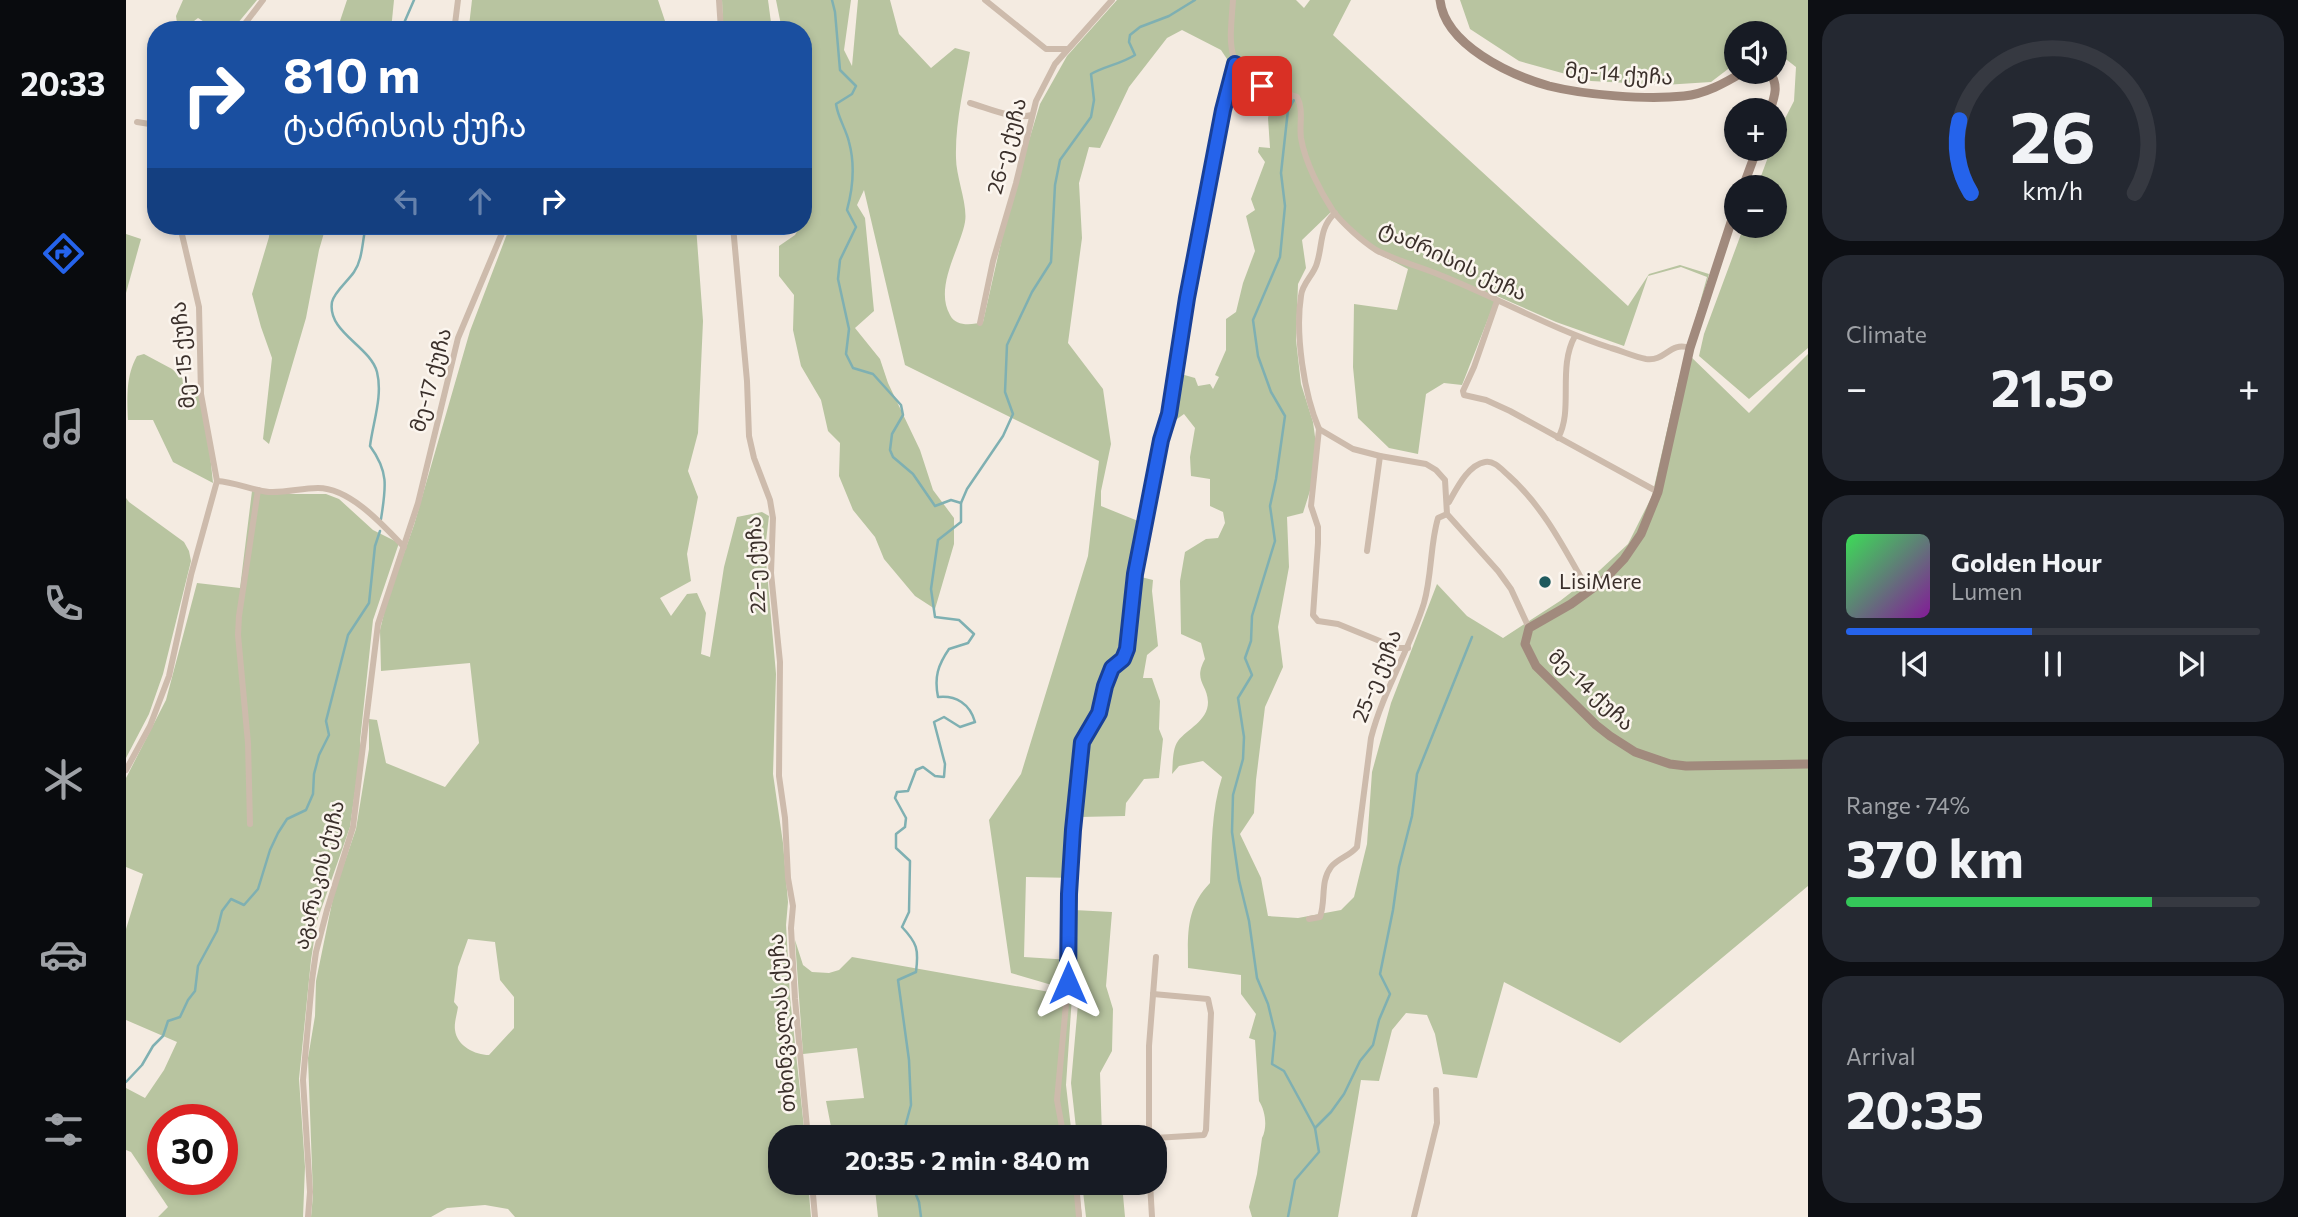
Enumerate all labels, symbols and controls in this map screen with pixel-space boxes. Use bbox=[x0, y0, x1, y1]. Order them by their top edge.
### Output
map controls bbox=[1724, 21, 1787, 238]
button: sound bbox=[1724, 21, 1787, 84]
text: 810 m bbox=[283, 43, 420, 103]
icon: right bbox=[168, 49, 259, 140]
pin bbox=[1232, 56, 1292, 116]
street label: მე-14 ქუჩა bbox=[1564, 56, 1674, 90]
text: 20:33 bbox=[21, 63, 105, 103]
icon: arrive bbox=[1243, 67, 1281, 105]
text: 26 bbox=[2010, 90, 2096, 179]
street label: 26-ე ქუჩა bbox=[981, 95, 1031, 197]
button: + bbox=[1724, 98, 1787, 161]
text: ტაძრისის ქუჩა bbox=[283, 104, 527, 144]
button: − bbox=[1724, 175, 1787, 238]
text: km/h bbox=[2023, 175, 2083, 205]
icon: left bbox=[388, 182, 426, 220]
icon: ahead bbox=[461, 182, 499, 220]
icon: right bbox=[534, 182, 572, 220]
street label: ტაძრისის ქუჩა bbox=[1376, 215, 1531, 306]
icon: directions bbox=[39, 229, 88, 278]
street label: მე-15 ქუჩა bbox=[164, 300, 200, 410]
text: Climate bbox=[1846, 320, 1927, 348]
street label: მე-17 ქუჩა bbox=[404, 325, 456, 435]
text: 21.5° bbox=[1991, 354, 2114, 418]
text: − bbox=[1846, 363, 1868, 410]
text: + bbox=[2238, 363, 2260, 410]
icon: music bbox=[39, 404, 88, 453]
street label: 22-ე ქუჩა bbox=[739, 516, 771, 614]
text: Golden Hour bbox=[1951, 546, 2102, 577]
place label: LisiMere bbox=[1559, 568, 1642, 593]
marker: LisiMere bbox=[1537, 574, 1553, 590]
text: Lumen bbox=[1951, 577, 2022, 605]
icon: phone bbox=[39, 579, 88, 628]
street label: 25-ე ქუჩა bbox=[1346, 625, 1406, 726]
street label: მე-14 ქუჩა bbox=[1543, 643, 1640, 736]
icon: previous bbox=[1896, 645, 1934, 683]
icon: pause bbox=[2034, 645, 2072, 683]
icon: next bbox=[2172, 645, 2210, 683]
icon: climate bbox=[39, 755, 88, 804]
text: Range · 74% bbox=[1846, 791, 1970, 819]
street label: აგარაკის ქუჩა bbox=[287, 797, 349, 952]
text: 370 km bbox=[1846, 825, 2024, 889]
icon: car bbox=[39, 930, 88, 979]
street label: თხინვალას ქუჩა bbox=[762, 933, 801, 1113]
position arrow bbox=[1031, 946, 1105, 1020]
text: Arrival bbox=[1846, 1042, 1916, 1070]
text: 20:35 bbox=[1846, 1076, 1984, 1140]
speed limit sign: 30 bbox=[147, 1104, 238, 1195]
icon: filters bbox=[39, 1105, 88, 1154]
text: 20:35 · 2 min · 840 m bbox=[845, 1144, 1090, 1175]

